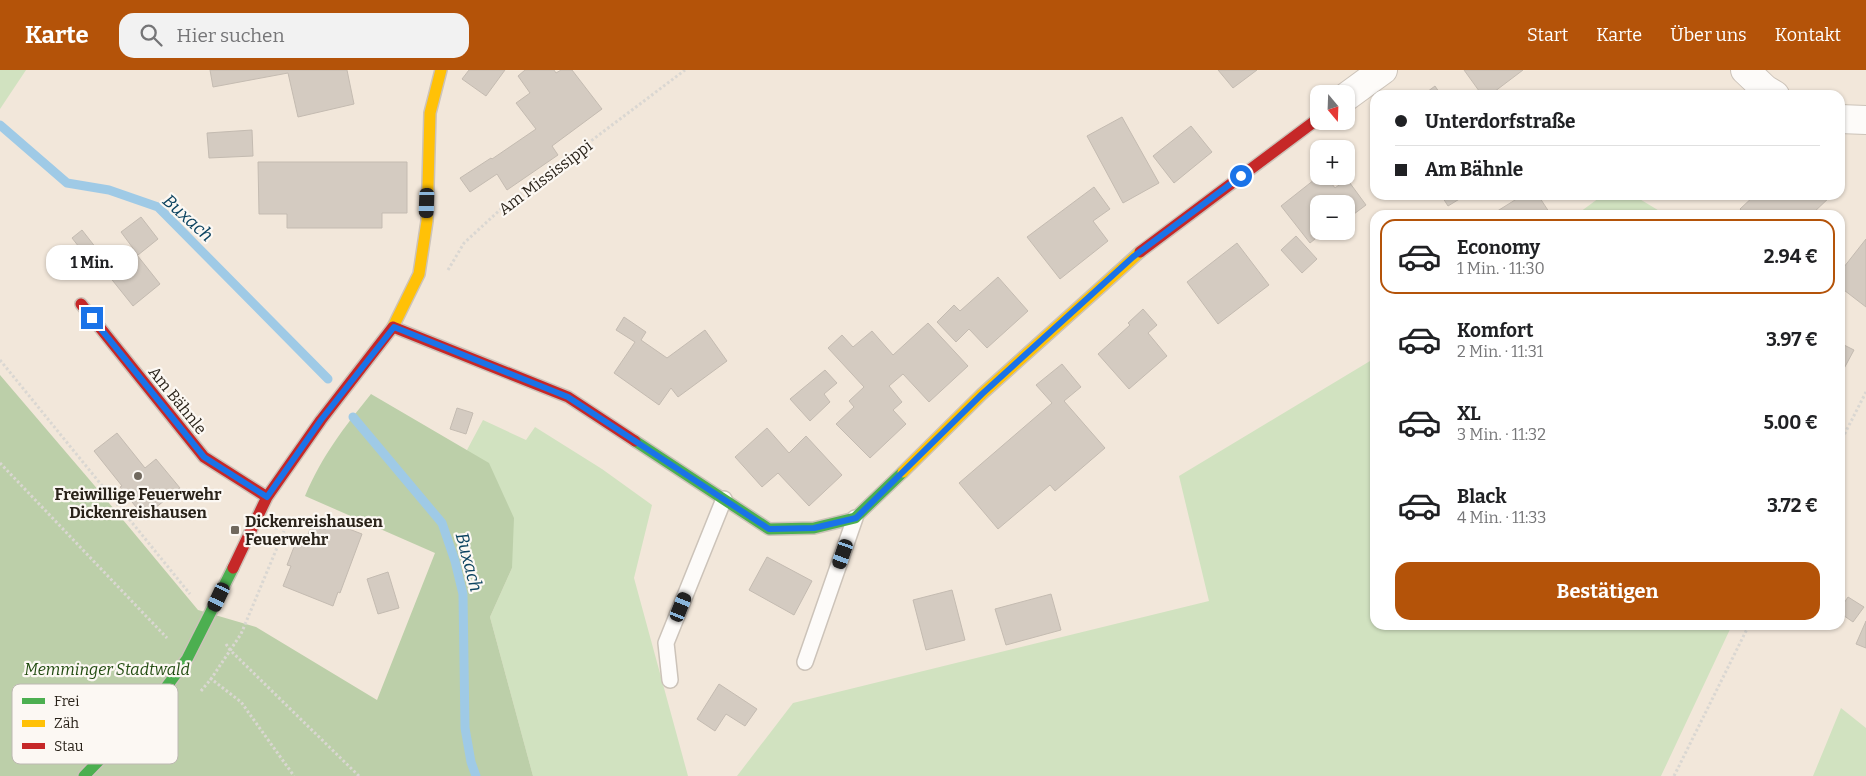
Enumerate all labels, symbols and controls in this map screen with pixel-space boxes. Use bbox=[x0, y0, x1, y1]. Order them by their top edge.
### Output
search box bbox=[119, 13, 469, 58]
text: Karte bbox=[25, 21, 89, 49]
icon: search bbox=[137, 21, 165, 49]
text: Hier suchen bbox=[177, 24, 284, 47]
text: Start bbox=[1527, 24, 1568, 46]
text: Karte bbox=[1596, 24, 1642, 46]
text: Über uns bbox=[1670, 24, 1747, 46]
text: Kontakt bbox=[1775, 24, 1841, 46]
north arrow bbox=[1310, 85, 1355, 130]
map controls bbox=[1310, 85, 1355, 240]
text: Unterdorfstraße bbox=[1425, 110, 1575, 133]
street label: Am Mississippi bbox=[495, 136, 596, 219]
button: + bbox=[1310, 140, 1355, 185]
text: Am Bähnle bbox=[1425, 158, 1523, 181]
route start bbox=[1230, 165, 1252, 187]
car bbox=[418, 188, 435, 218]
water label: Buxach bbox=[158, 190, 218, 246]
button: − bbox=[1310, 195, 1355, 240]
icon: car bbox=[1397, 234, 1442, 279]
text: Economy bbox=[1457, 236, 1540, 259]
text: 2.94 € bbox=[1764, 245, 1818, 268]
callout: 1 Min. bbox=[46, 246, 138, 280]
text: 1 Min. bbox=[70, 253, 114, 272]
text: 1 Min. · 11:30 bbox=[1457, 259, 1545, 278]
route end bbox=[81, 307, 103, 329]
icon: car bbox=[1397, 317, 1442, 362]
text: Komfort bbox=[1457, 319, 1533, 342]
text: 3.97 € bbox=[1766, 328, 1818, 351]
text: 2 Min. · 11:31 bbox=[1457, 342, 1543, 361]
street label: Am Bähnle bbox=[145, 363, 211, 438]
icon: car bbox=[1397, 400, 1442, 445]
text: XL bbox=[1457, 402, 1481, 425]
text: 5.00 € bbox=[1764, 411, 1818, 434]
text: 3 Min. · 11:32 bbox=[1457, 425, 1546, 444]
marker: Freiwillige Feuerwehr Dickenreishausen bbox=[132, 470, 144, 482]
icon: car bbox=[1397, 483, 1442, 528]
place label: Freiwillige Feuerwehr Dickenreishausen bbox=[55, 485, 222, 522]
text: Black bbox=[1457, 485, 1507, 508]
text: 3.72 € bbox=[1767, 494, 1818, 517]
text: 4 Min. · 11:33 bbox=[1457, 508, 1546, 527]
place label: Dickenreishausen Feuerwehr bbox=[245, 512, 383, 549]
marker: Dickenreishausen Feuerwehr bbox=[229, 524, 241, 536]
water label: Buxach bbox=[451, 530, 487, 594]
car bbox=[831, 537, 854, 571]
button: Bestätigen bbox=[1395, 562, 1820, 620]
car bbox=[205, 580, 232, 614]
car bbox=[668, 590, 693, 624]
park label: Memminger Stadtwald bbox=[24, 660, 190, 679]
legend bbox=[12, 684, 178, 764]
text: Frei bbox=[54, 693, 79, 710]
text: Zäh bbox=[54, 715, 79, 732]
text: Stau bbox=[54, 738, 84, 755]

